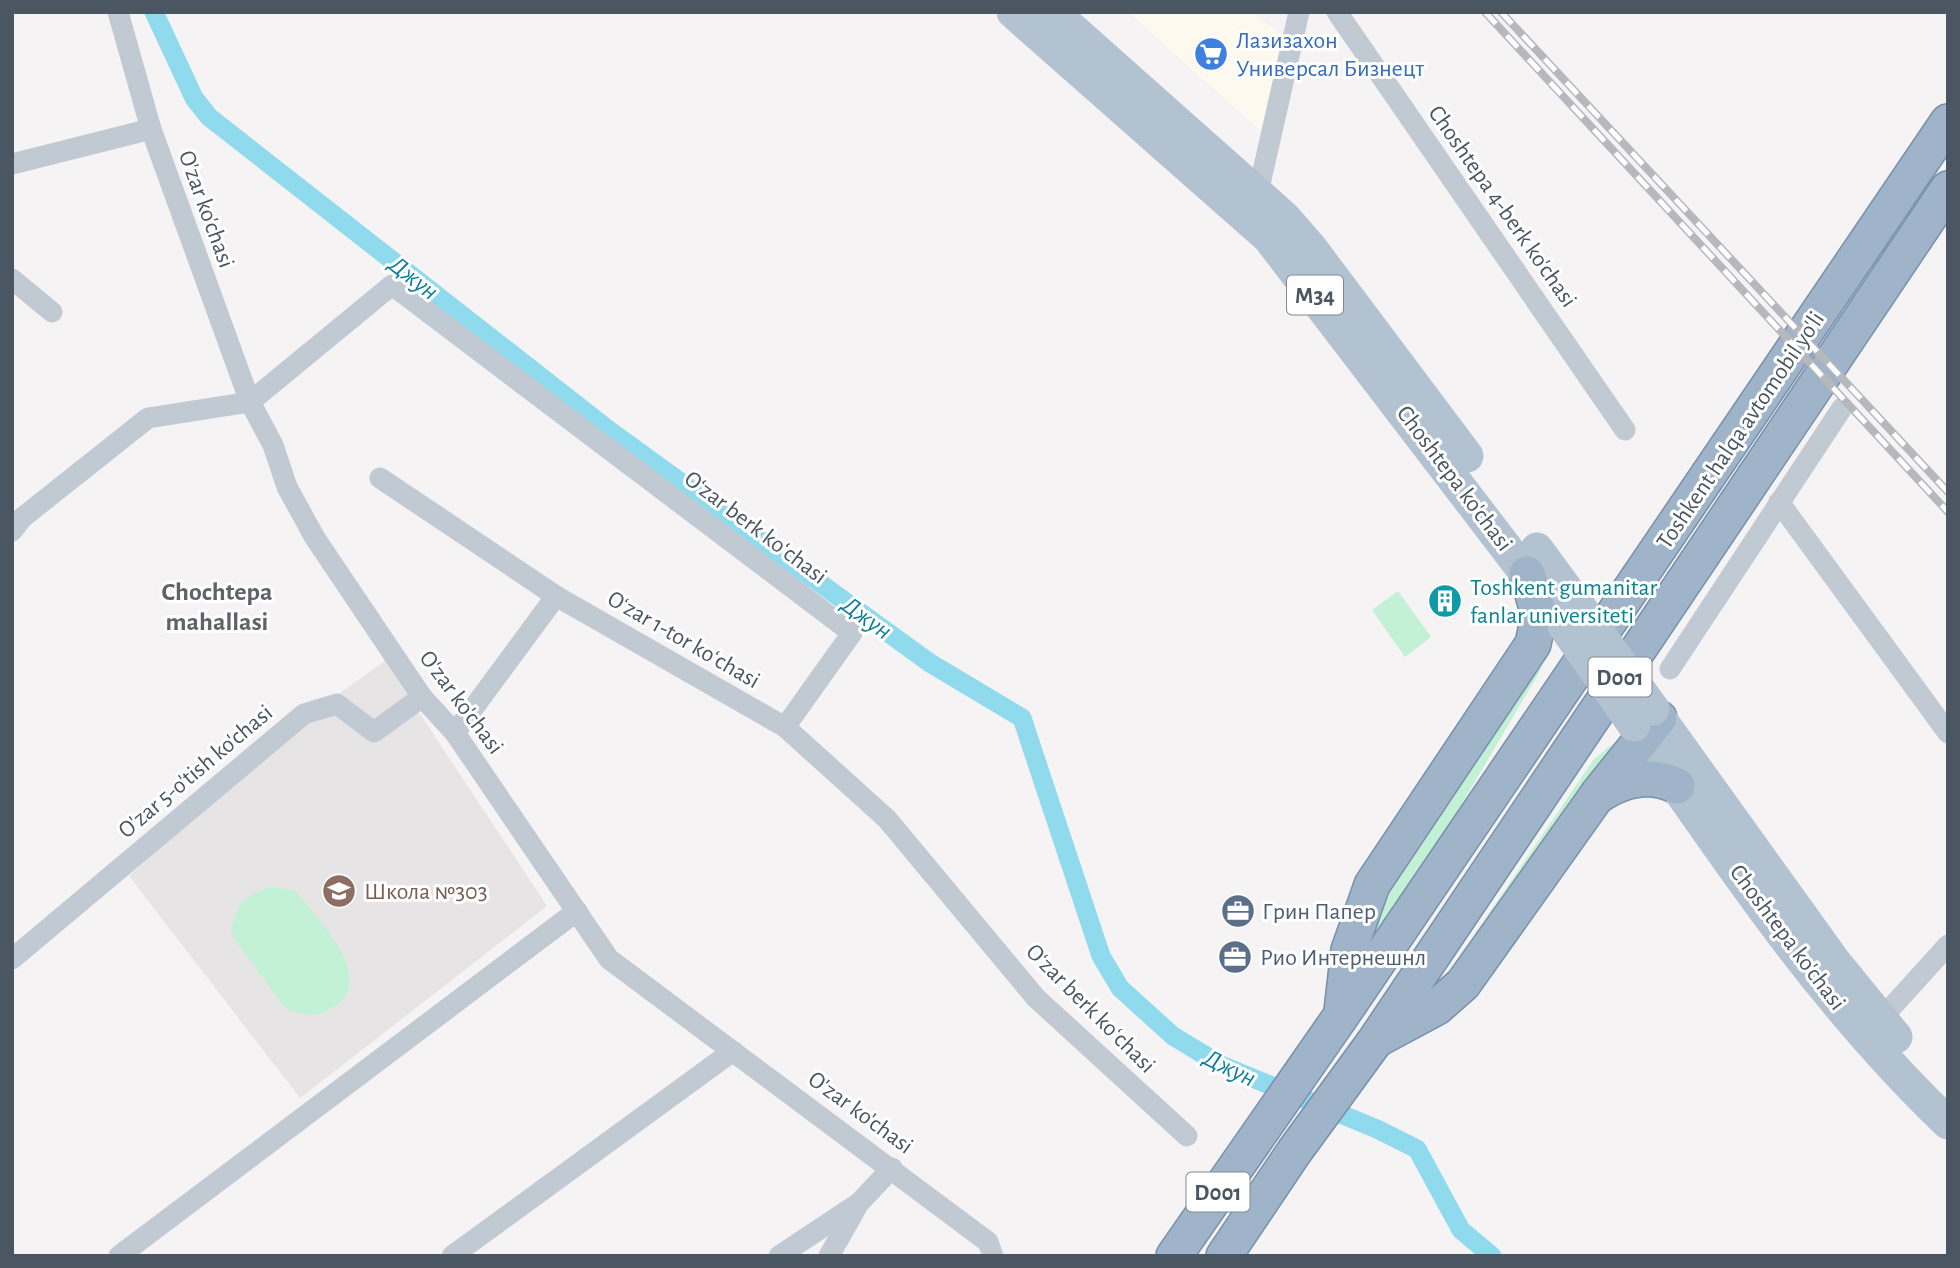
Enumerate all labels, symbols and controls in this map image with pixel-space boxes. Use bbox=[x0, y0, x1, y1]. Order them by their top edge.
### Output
place label: Лазизахон Универсал Бизнецт bbox=[1236, 29, 1424, 81]
supermarket icon: Лазизахон Универсал Бизнецт bbox=[1192, 35, 1230, 73]
street label: Choshtepa 4-berk ko'chasi bbox=[1423, 101, 1581, 312]
street label: O'zar ko'chasi bbox=[174, 147, 238, 271]
water label: Джун bbox=[383, 250, 443, 305]
road number: M34 bbox=[1287, 276, 1343, 314]
street label: Toshkent halqa avtomobil yo'li bbox=[1652, 308, 1829, 554]
street label: Choshtepa ko'chasi bbox=[1392, 401, 1517, 556]
street label: Oʻzar berk koʻchasi bbox=[680, 467, 831, 589]
place label: Toshkent gumanitar fanlar universiteti bbox=[1470, 576, 1657, 628]
district label: Chochtepa mahallasi bbox=[162, 579, 272, 635]
building icon: Toshkent gumanitar fanlar universiteti bbox=[1426, 582, 1464, 620]
street label: O‘zar 1-tor koʻchasi bbox=[603, 587, 764, 693]
water label: Джун bbox=[836, 591, 896, 644]
street label: O'zar ko'chasi bbox=[415, 646, 508, 759]
road number: D001 bbox=[1588, 657, 1652, 696]
street label: O'zar 5-o'tish ko'chasi bbox=[114, 700, 277, 843]
street label: Choshtepa ko'chasi bbox=[1725, 860, 1850, 1015]
school or university icon: Школа №303 bbox=[320, 872, 358, 910]
place label: Школа №303 bbox=[364, 880, 488, 904]
office icon: Грин Папер bbox=[1219, 892, 1257, 930]
place label: Грин Папер bbox=[1262, 900, 1376, 924]
office icon: Рио Интернешнл bbox=[1216, 938, 1254, 976]
street label: Oʻzar berk koʻchasi bbox=[1021, 940, 1159, 1078]
place label: Рио Интернешнл bbox=[1260, 946, 1426, 970]
water label: Джун bbox=[1198, 1044, 1260, 1092]
street label: O'zar ko'chasi bbox=[804, 1067, 917, 1159]
road number: D001 bbox=[1186, 1172, 1250, 1212]

